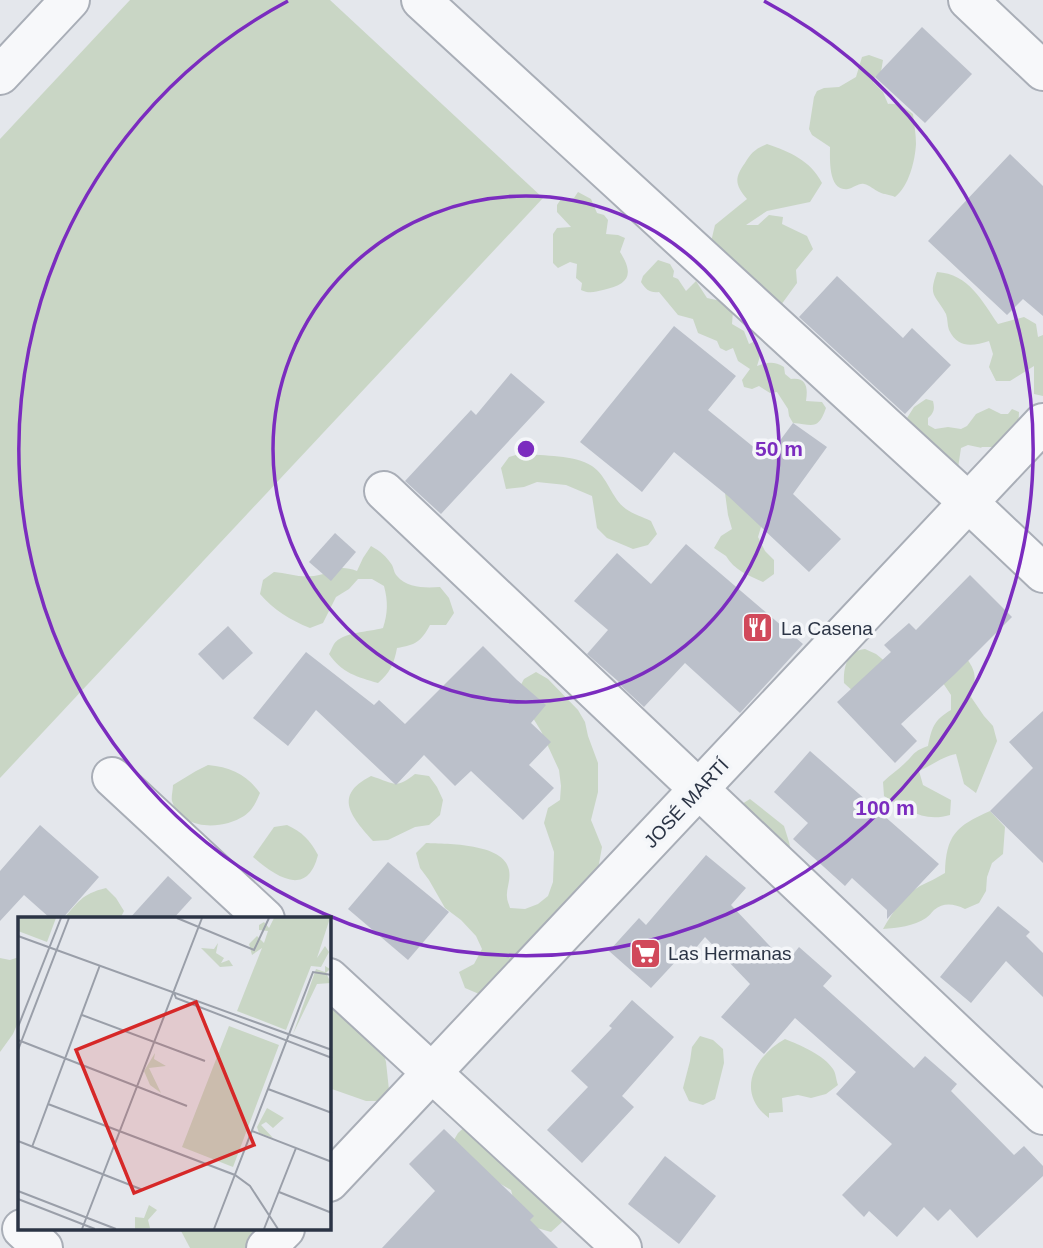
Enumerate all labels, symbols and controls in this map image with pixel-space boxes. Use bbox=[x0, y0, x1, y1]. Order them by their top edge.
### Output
centre of rings bbox=[514, 437, 538, 461]
text: 50 m bbox=[755, 437, 803, 460]
restaurant icon: La Casena bbox=[741, 611, 775, 645]
place label: La Casena bbox=[781, 618, 873, 639]
street label: JOSÉ MARTÍ bbox=[640, 754, 733, 852]
text: 100 m bbox=[855, 796, 915, 819]
inset map bbox=[18, 917, 331, 1230]
supermarket icon: Las Hermanas bbox=[628, 936, 662, 970]
place label: Las Hermanas bbox=[668, 943, 792, 964]

